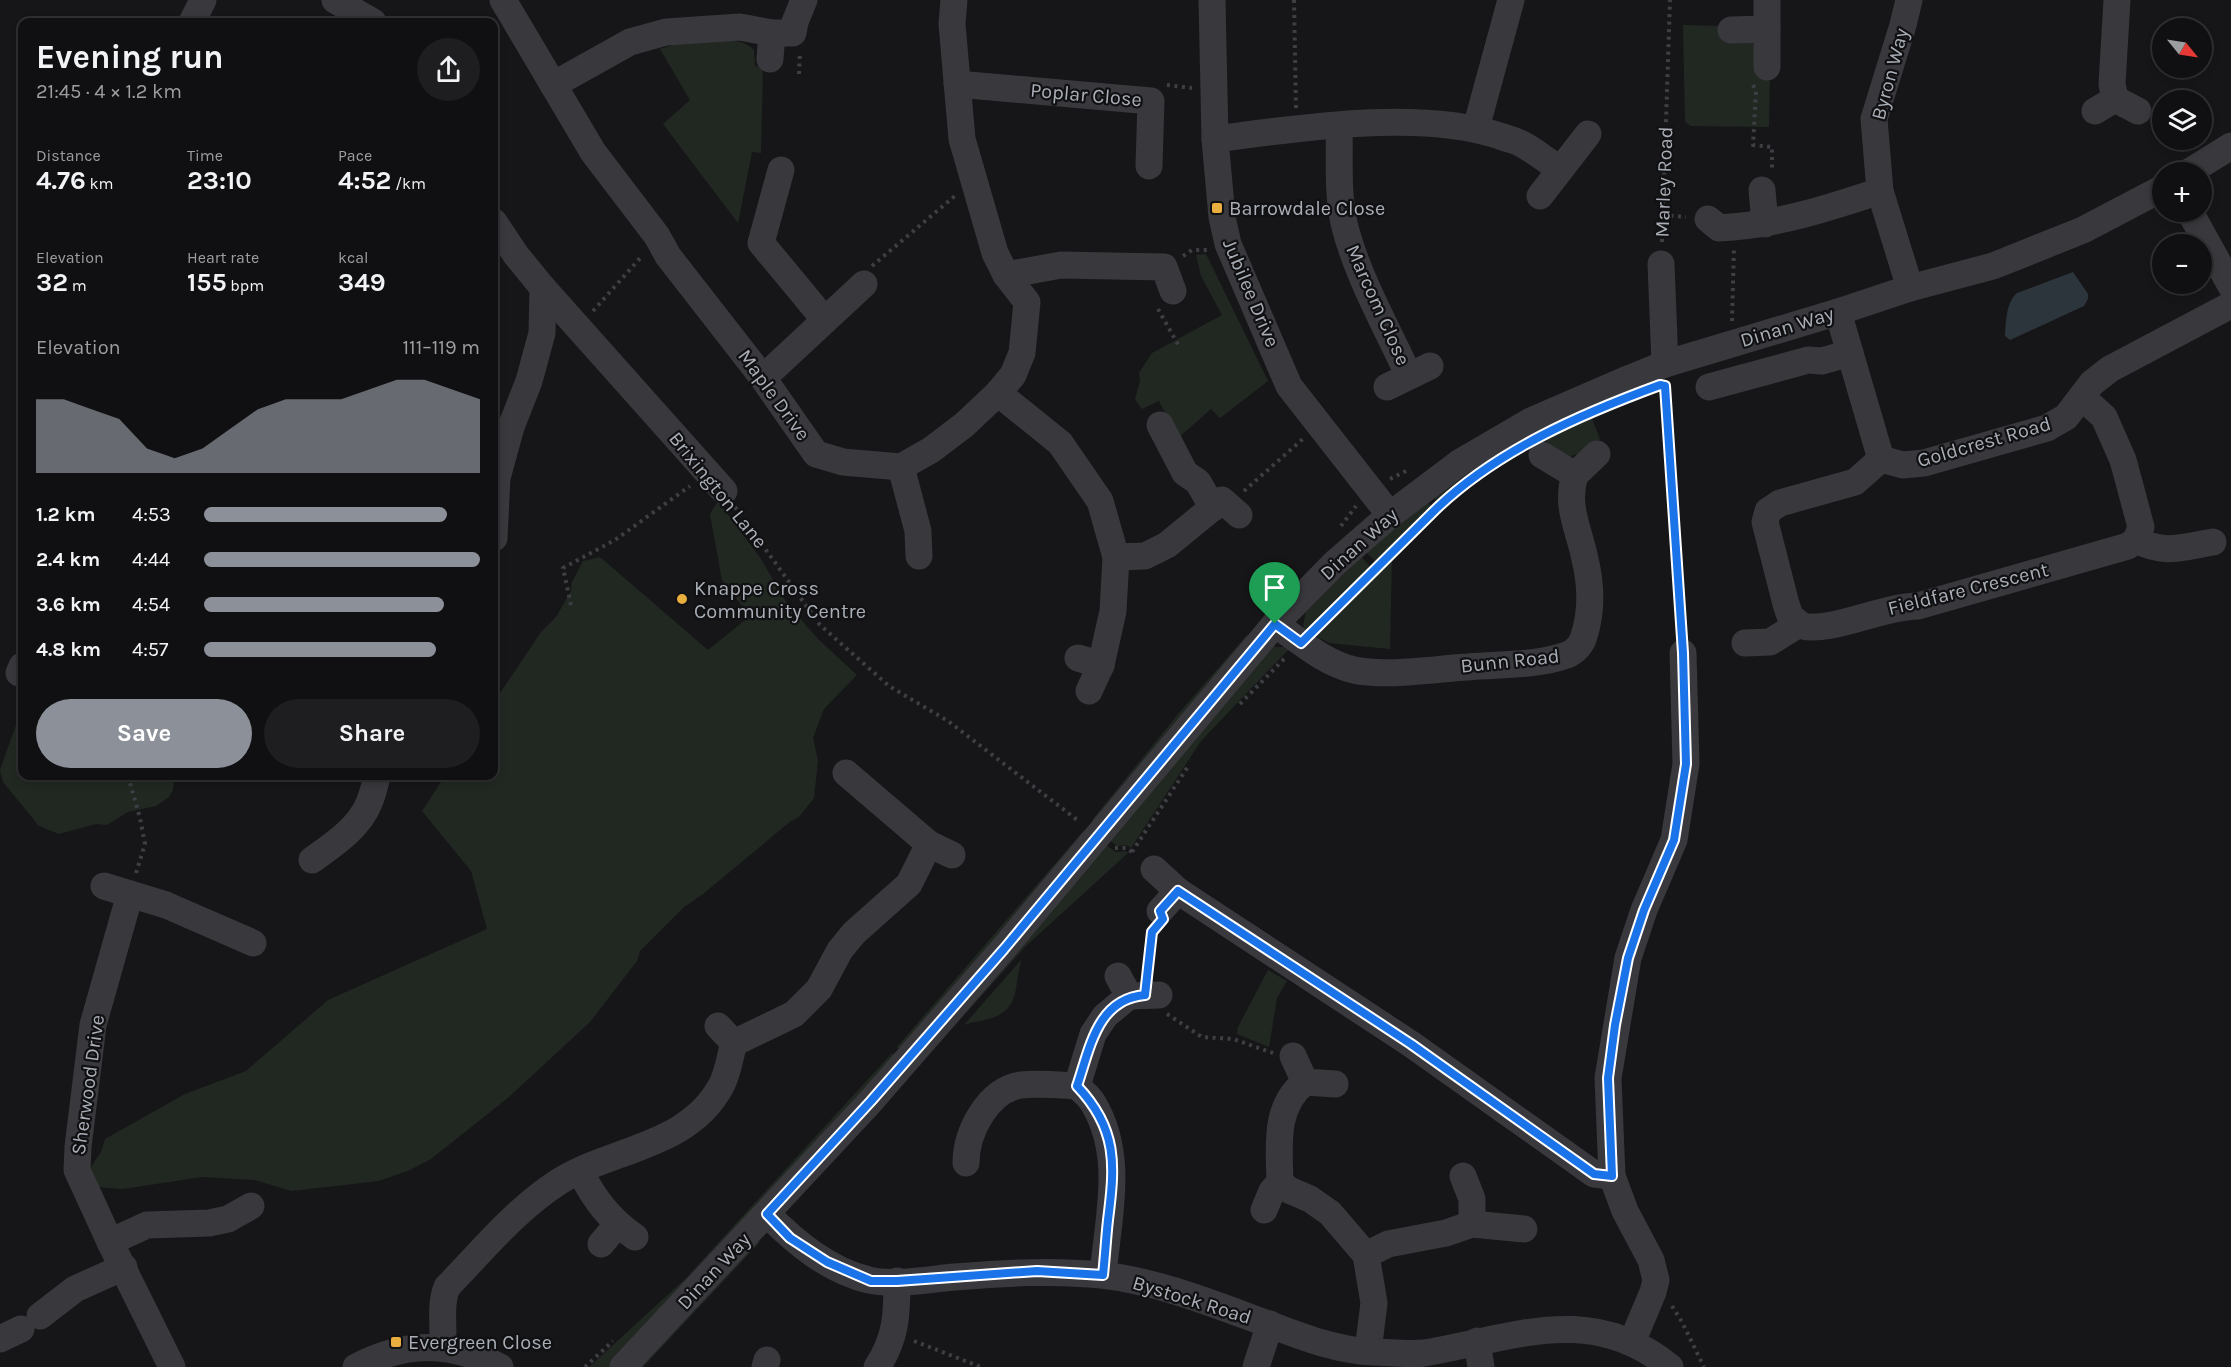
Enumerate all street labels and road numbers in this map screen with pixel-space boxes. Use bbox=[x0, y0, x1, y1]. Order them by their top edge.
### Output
street label: Byron Way bbox=[1867, 25, 1913, 123]
street label: Poplar Close bbox=[1029, 79, 1143, 111]
street label: Marley Road bbox=[1651, 126, 1677, 238]
street label: Jubilee Drive bbox=[1218, 235, 1284, 351]
street label: Marcom Close bbox=[1341, 241, 1415, 369]
street label: Dinan Way bbox=[1737, 302, 1837, 352]
street label: Maple Drive bbox=[733, 345, 815, 445]
street label: Goldcrest Road bbox=[1915, 412, 2053, 472]
street label: Brixington Lane bbox=[664, 427, 772, 553]
street label: Dinan Way bbox=[1315, 503, 1403, 585]
street label: Fieldfare Crescent bbox=[1885, 558, 2051, 620]
street label: Bunn Road bbox=[1459, 644, 1561, 678]
street label: Sherwood Drive bbox=[67, 1013, 109, 1157]
street label: Dinan Way bbox=[673, 1228, 755, 1314]
street label: Bystock Road bbox=[1130, 1271, 1254, 1329]

